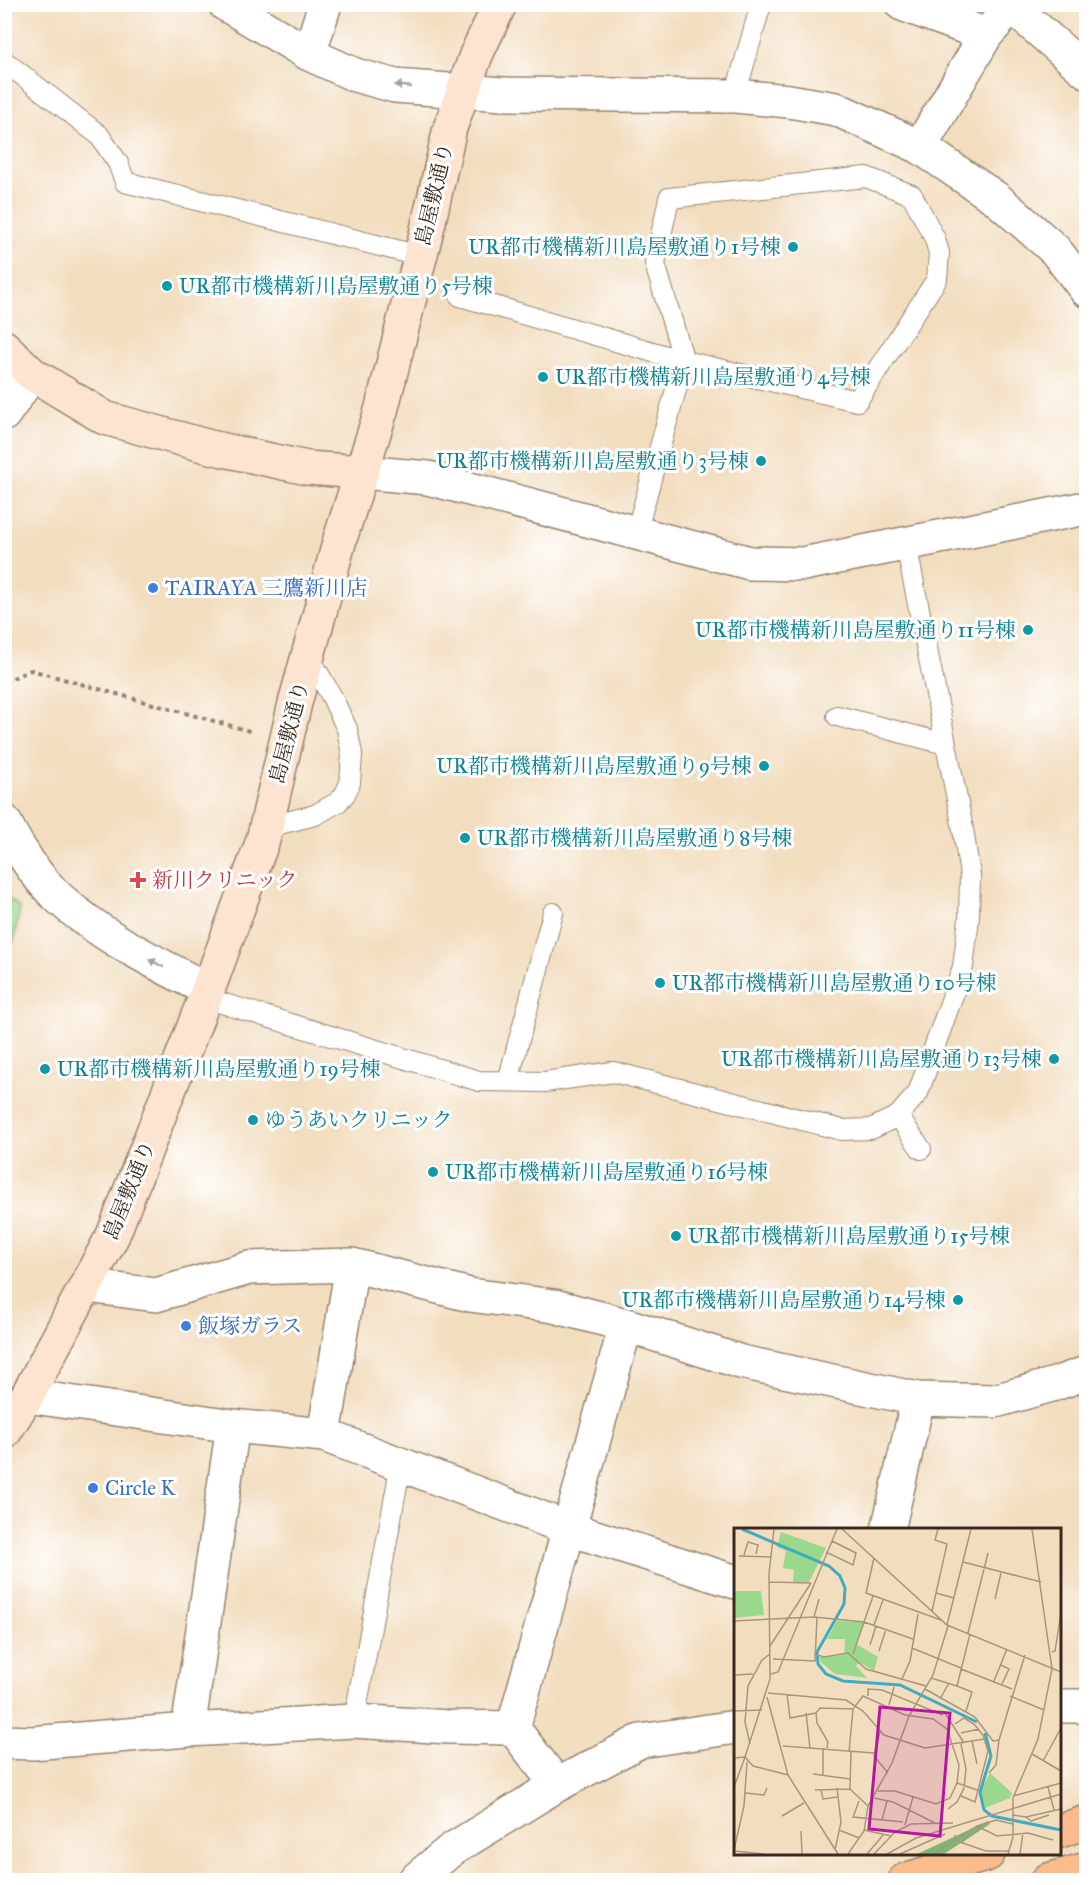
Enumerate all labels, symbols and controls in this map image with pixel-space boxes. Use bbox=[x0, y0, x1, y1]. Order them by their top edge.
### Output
one-way arrow bbox=[393, 81, 412, 91]
street label: 島屋敷通り bbox=[410, 140, 458, 248]
place label: UR都市機構新川島屋敷通り1号棟 bbox=[468, 234, 781, 260]
marker: UR都市機構新川島屋敷通り1号棟 bbox=[786, 240, 800, 254]
place label: UR都市機構新川島屋敷通り5号棟 bbox=[179, 273, 493, 299]
marker: UR都市機構新川島屋敷通り5号棟 bbox=[160, 279, 174, 293]
place label: UR都市機構新川島屋敷通り4号棟 bbox=[555, 364, 871, 390]
marker: UR都市機構新川島屋敷通り4号棟 bbox=[536, 370, 550, 384]
place label: UR都市機構新川島屋敷通り3号棟 bbox=[436, 448, 749, 474]
marker: UR都市機構新川島屋敷通り3号棟 bbox=[754, 454, 768, 468]
place label: TAIRAYA 三鷹新川店 bbox=[165, 575, 367, 601]
marker: TAIRAYA 三鷹新川店 bbox=[146, 581, 160, 595]
place label: UR都市機構新川島屋敷通り11号棟 bbox=[695, 617, 1016, 643]
marker: UR都市機構新川島屋敷通り11号棟 bbox=[1021, 623, 1035, 637]
street label: 島屋敷通り bbox=[264, 678, 314, 786]
place label: UR都市機構新川島屋敷通り9号棟 bbox=[436, 753, 752, 779]
marker: UR都市機構新川島屋敷通り9号棟 bbox=[757, 759, 771, 773]
place label: UR都市機構新川島屋敷通り8号棟 bbox=[477, 825, 793, 851]
marker: UR都市機構新川島屋敷通り8号棟 bbox=[458, 831, 472, 845]
place label: 新川クリニック bbox=[152, 867, 298, 893]
marker: 新川クリニック bbox=[129, 871, 147, 889]
one-way arrow bbox=[148, 958, 165, 968]
place label: UR都市機構新川島屋敷通り10号棟 bbox=[672, 970, 997, 996]
marker: UR都市機構新川島屋敷通り10号棟 bbox=[653, 976, 667, 990]
place label: UR都市機構新川島屋敷通り13号棟 bbox=[721, 1046, 1042, 1072]
marker: UR都市機構新川島屋敷通り13号棟 bbox=[1047, 1052, 1061, 1066]
place label: UR都市機構新川島屋敷通り19号棟 bbox=[57, 1056, 381, 1082]
marker: UR都市機構新川島屋敷通り19号棟 bbox=[38, 1062, 52, 1076]
place label: ゆうあいクリニック bbox=[265, 1107, 453, 1133]
marker: ゆうあいクリニック bbox=[246, 1113, 260, 1127]
street label: 島屋敷通り bbox=[97, 1136, 161, 1244]
place label: UR都市機構新川島屋敷通り16号棟 bbox=[445, 1159, 768, 1185]
marker: UR都市機構新川島屋敷通り16号棟 bbox=[426, 1165, 440, 1179]
place label: UR都市機構新川島屋敷通り15号棟 bbox=[688, 1223, 1010, 1249]
marker: UR都市機構新川島屋敷通り15号棟 bbox=[669, 1229, 683, 1243]
place label: UR都市機構新川島屋敷通り14号棟 bbox=[622, 1287, 946, 1313]
marker: UR都市機構新川島屋敷通り14号棟 bbox=[951, 1293, 965, 1307]
place label: 飯塚ガラス bbox=[198, 1313, 302, 1339]
marker: 飯塚ガラス bbox=[179, 1319, 193, 1333]
place label: Circle K bbox=[105, 1475, 177, 1501]
marker: Circle K bbox=[86, 1481, 100, 1495]
inset map bbox=[734, 1528, 1061, 1855]

